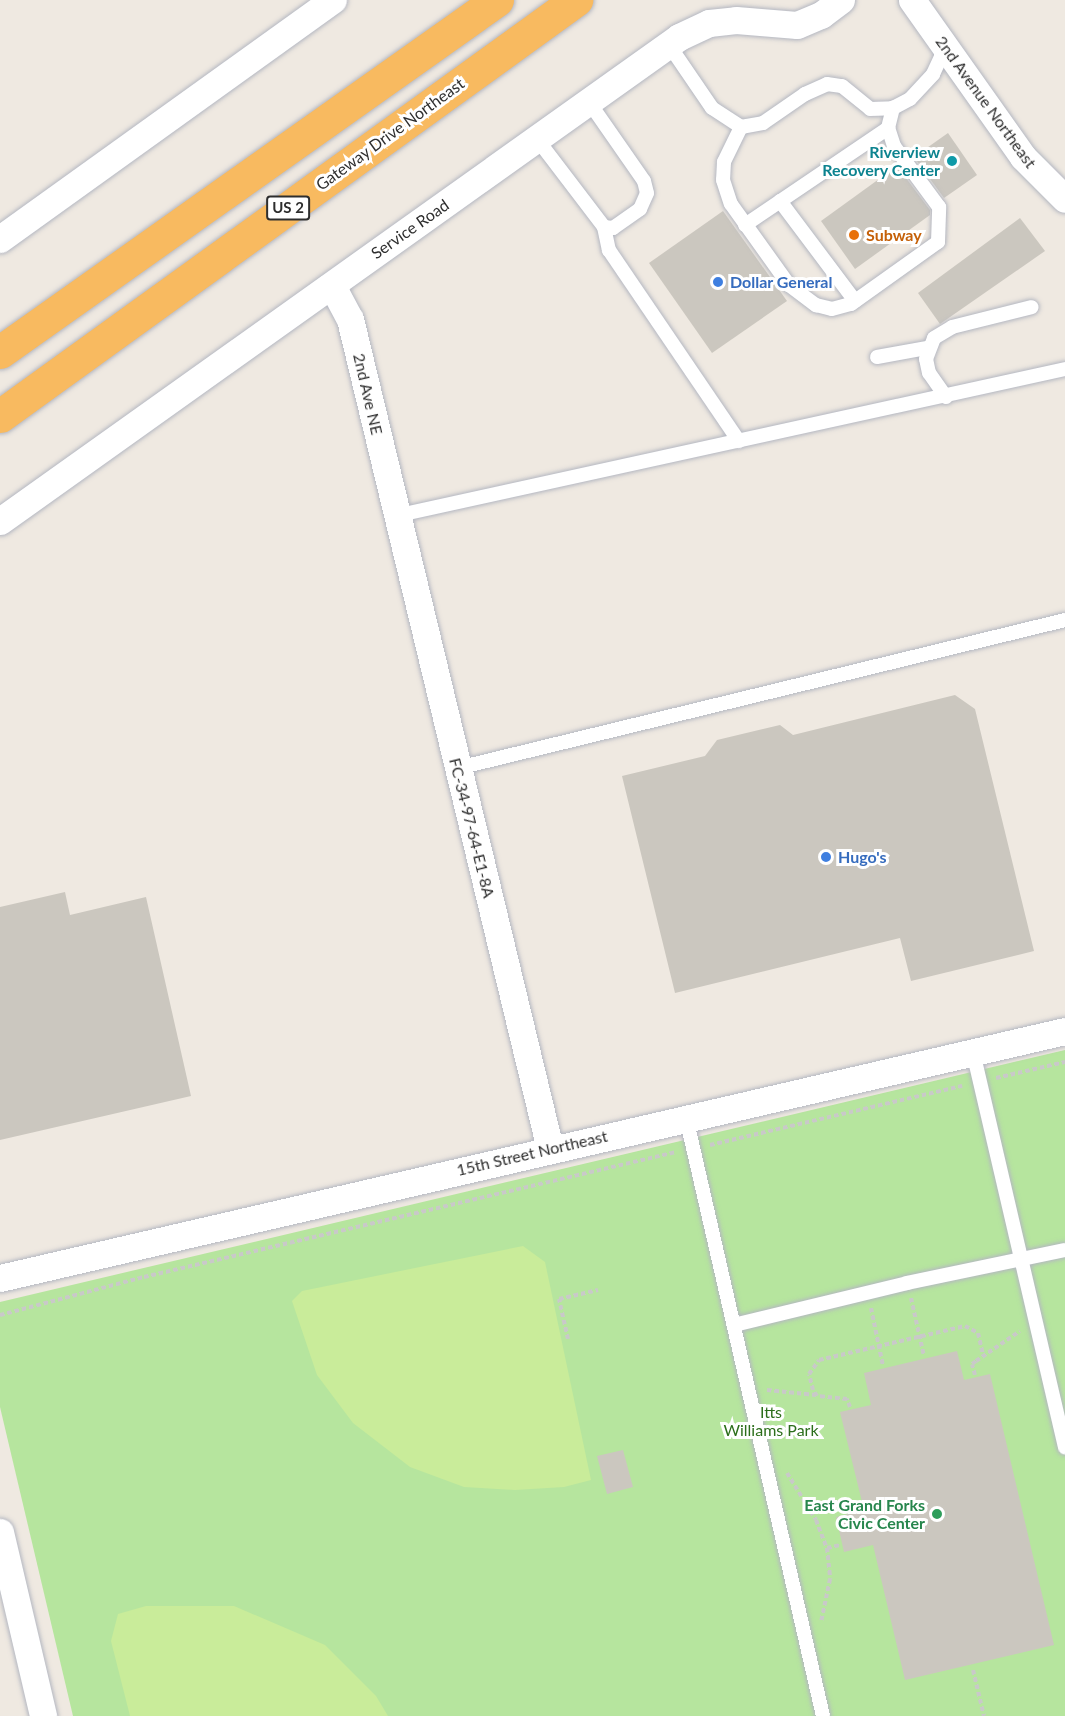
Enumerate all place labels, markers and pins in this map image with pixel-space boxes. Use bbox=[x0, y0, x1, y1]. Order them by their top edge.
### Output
place label: Riverview Recovery Center bbox=[822, 142, 940, 180]
marker: Riverview Recovery Center bbox=[945, 154, 959, 168]
place label: Subway bbox=[866, 225, 922, 245]
marker: Subway bbox=[847, 228, 861, 242]
place label: Dollar General bbox=[730, 272, 833, 292]
marker: Dollar General bbox=[711, 275, 725, 289]
place label: Hugo's bbox=[838, 847, 887, 867]
marker: Hugo's bbox=[819, 850, 833, 864]
place label: East Grand Forks Civic Center bbox=[804, 1495, 925, 1533]
marker: East Grand Forks Civic Center bbox=[930, 1507, 944, 1521]

